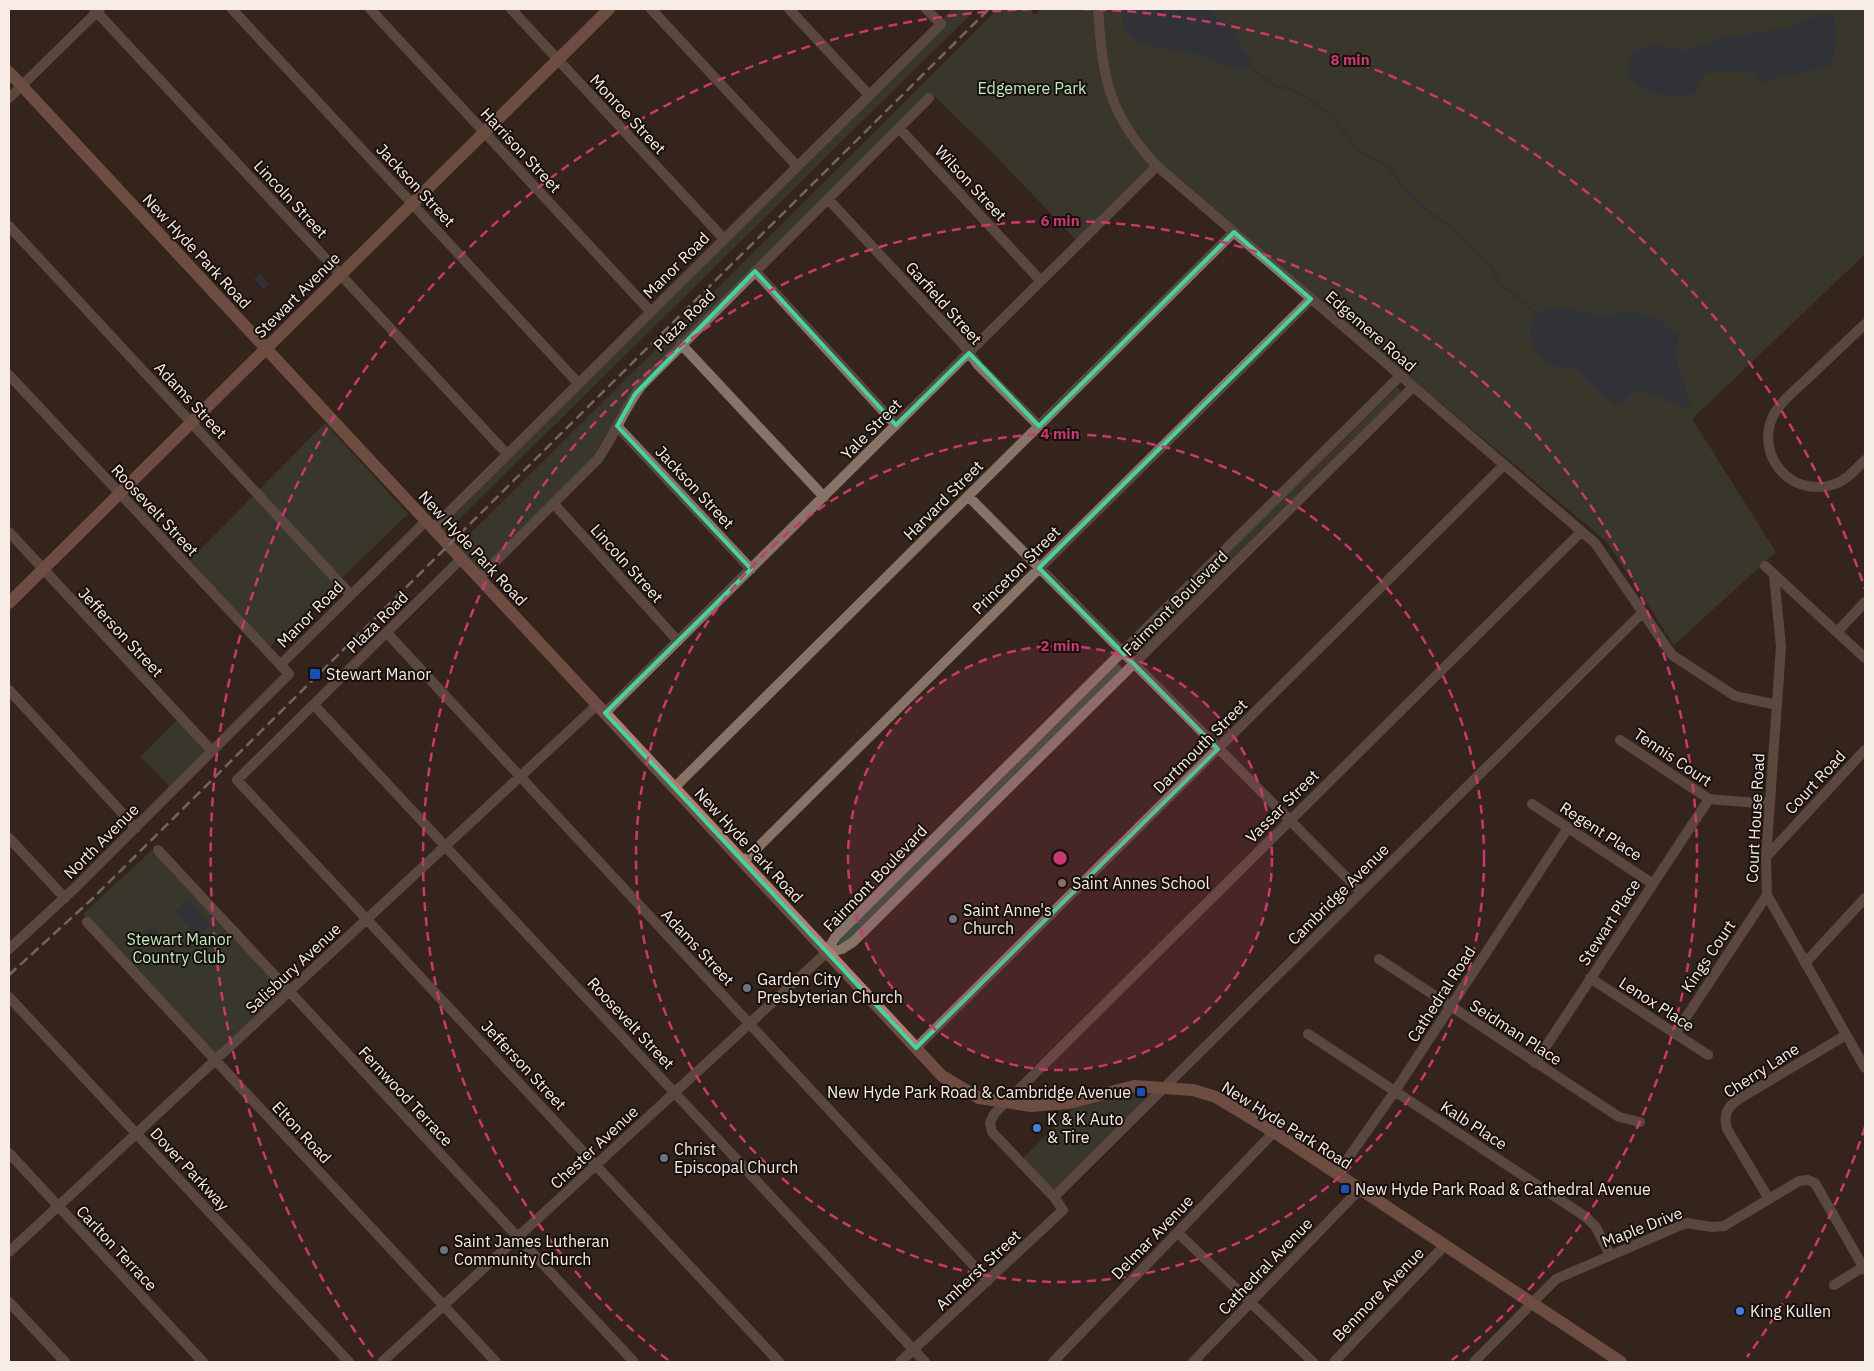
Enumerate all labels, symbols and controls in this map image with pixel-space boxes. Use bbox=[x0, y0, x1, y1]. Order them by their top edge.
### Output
text: 8 min bbox=[1330, 50, 1370, 69]
street label: Monroe Street bbox=[586, 70, 670, 158]
park label: Edgemere Park bbox=[977, 78, 1087, 98]
street label: Harrison Street bbox=[476, 103, 566, 197]
street label: Jackson Street bbox=[372, 139, 460, 231]
street label: Wilson Street bbox=[931, 141, 1011, 225]
street label: Lincoln Street bbox=[250, 156, 332, 242]
street label: New Hyde Park Road bbox=[139, 189, 255, 313]
text: 6 min bbox=[1040, 211, 1080, 230]
street label: Manor Road bbox=[639, 228, 713, 302]
street label: Stewart Avenue bbox=[250, 248, 344, 342]
street label: Garfield Street bbox=[902, 257, 986, 349]
street label: Plaza Road bbox=[649, 285, 719, 355]
street label: Edgemere Road bbox=[1322, 286, 1420, 376]
street label: Adams Street bbox=[150, 358, 232, 442]
street label: Yale Street bbox=[836, 394, 906, 464]
text: 4 min bbox=[1040, 424, 1080, 443]
street label: Jackson Street bbox=[651, 441, 739, 533]
street label: Harvard Street bbox=[899, 456, 987, 544]
street label: Roosevelt Street bbox=[107, 460, 203, 560]
street label: New Hyde Park Road bbox=[415, 486, 531, 610]
street label: Lincoln Street bbox=[586, 519, 668, 607]
street label: Princeton Street bbox=[968, 522, 1064, 618]
street label: Fairmont Boulevard bbox=[1118, 546, 1232, 660]
street label: Manor Road bbox=[273, 577, 347, 651]
street label: Jefferson Street bbox=[74, 583, 168, 681]
street label: Plaza Road bbox=[342, 587, 412, 657]
text: 2 min bbox=[1040, 636, 1080, 655]
place label: Stewart Manor bbox=[326, 664, 431, 684]
marker: Stewart Manor bbox=[308, 667, 322, 681]
street label: Dartmouth Street bbox=[1149, 695, 1251, 797]
street label: Tennis Court bbox=[1630, 723, 1716, 791]
street label: Court Road bbox=[1780, 746, 1850, 818]
street label: Court House Road bbox=[1742, 753, 1768, 883]
street label: Vassar Street bbox=[1241, 765, 1323, 847]
street label: New Hyde Park Road bbox=[691, 783, 807, 907]
street label: Regent Place bbox=[1556, 797, 1646, 865]
street label: North Avenue bbox=[59, 799, 143, 883]
street label: Fairmont Boulevard bbox=[819, 820, 931, 936]
street label: Cambridge Avenue bbox=[1283, 839, 1393, 949]
centre of rings bbox=[1051, 849, 1069, 867]
place label: Saint Annes School bbox=[1072, 873, 1210, 893]
street label: Stewart Place bbox=[1574, 875, 1644, 969]
marker: Saint Annes School bbox=[1056, 877, 1068, 889]
place label: Saint Anne's Church bbox=[963, 900, 1052, 938]
street label: Adams Street bbox=[657, 905, 739, 989]
marker: Saint Anne's Church bbox=[947, 913, 959, 925]
street label: Kings Court bbox=[1677, 916, 1739, 996]
street label: Salisbury Avenue bbox=[241, 918, 345, 1017]
park label: Stewart Manor Country Club bbox=[126, 929, 232, 967]
street label: Cathedral Road bbox=[1403, 942, 1479, 1046]
place label: Garden City Presbyterian Church bbox=[757, 969, 903, 1007]
street label: Lenox Place bbox=[1616, 972, 1699, 1036]
street label: Roosevelt Street bbox=[583, 973, 679, 1073]
marker: Garden City Presbyterian Church bbox=[741, 982, 753, 994]
street label: Seidman Place bbox=[1466, 995, 1566, 1069]
street label: Jefferson Street bbox=[477, 1016, 571, 1114]
street label: Cherry Lane bbox=[1720, 1038, 1803, 1102]
street label: Fernwood Terrace bbox=[355, 1042, 458, 1150]
street label: New Hyde Park Road bbox=[1218, 1077, 1356, 1173]
place label: New Hyde Park Road & Cambridge Avenue bbox=[827, 1082, 1131, 1102]
marker: New Hyde Park Road & Cambridge Avenue bbox=[1135, 1086, 1147, 1098]
street label: Kalb Place bbox=[1437, 1096, 1511, 1154]
street label: Elton Road bbox=[268, 1097, 336, 1167]
street label: Chester Avenue bbox=[546, 1101, 642, 1193]
place label: K & K Auto & Tire bbox=[1047, 1109, 1124, 1147]
marker: K & K Auto & Tire bbox=[1031, 1122, 1043, 1134]
street label: Dover Parkway bbox=[146, 1123, 234, 1215]
place label: Christ Episcopal Church bbox=[674, 1139, 798, 1177]
marker: Christ Episcopal Church bbox=[658, 1152, 670, 1164]
place label: New Hyde Park Road & Cathedral Avenue bbox=[1355, 1179, 1651, 1199]
marker: New Hyde Park Road & Cathedral Avenue bbox=[1339, 1183, 1351, 1195]
street label: Delmar Avenue bbox=[1107, 1191, 1197, 1283]
street label: Carlton Terrace bbox=[72, 1201, 162, 1295]
street label: Maple Drive bbox=[1599, 1202, 1685, 1252]
street label: Cathedral Avenue bbox=[1214, 1213, 1317, 1319]
street label: Amherst Street bbox=[931, 1226, 1025, 1314]
place label: Saint James Lutheran Community Church bbox=[454, 1231, 609, 1269]
street label: Benmore Avenue bbox=[1328, 1243, 1428, 1345]
marker: Saint James Lutheran Community Church bbox=[438, 1244, 450, 1256]
place label: King Kullen bbox=[1750, 1301, 1831, 1321]
marker: King Kullen bbox=[1734, 1305, 1746, 1317]

